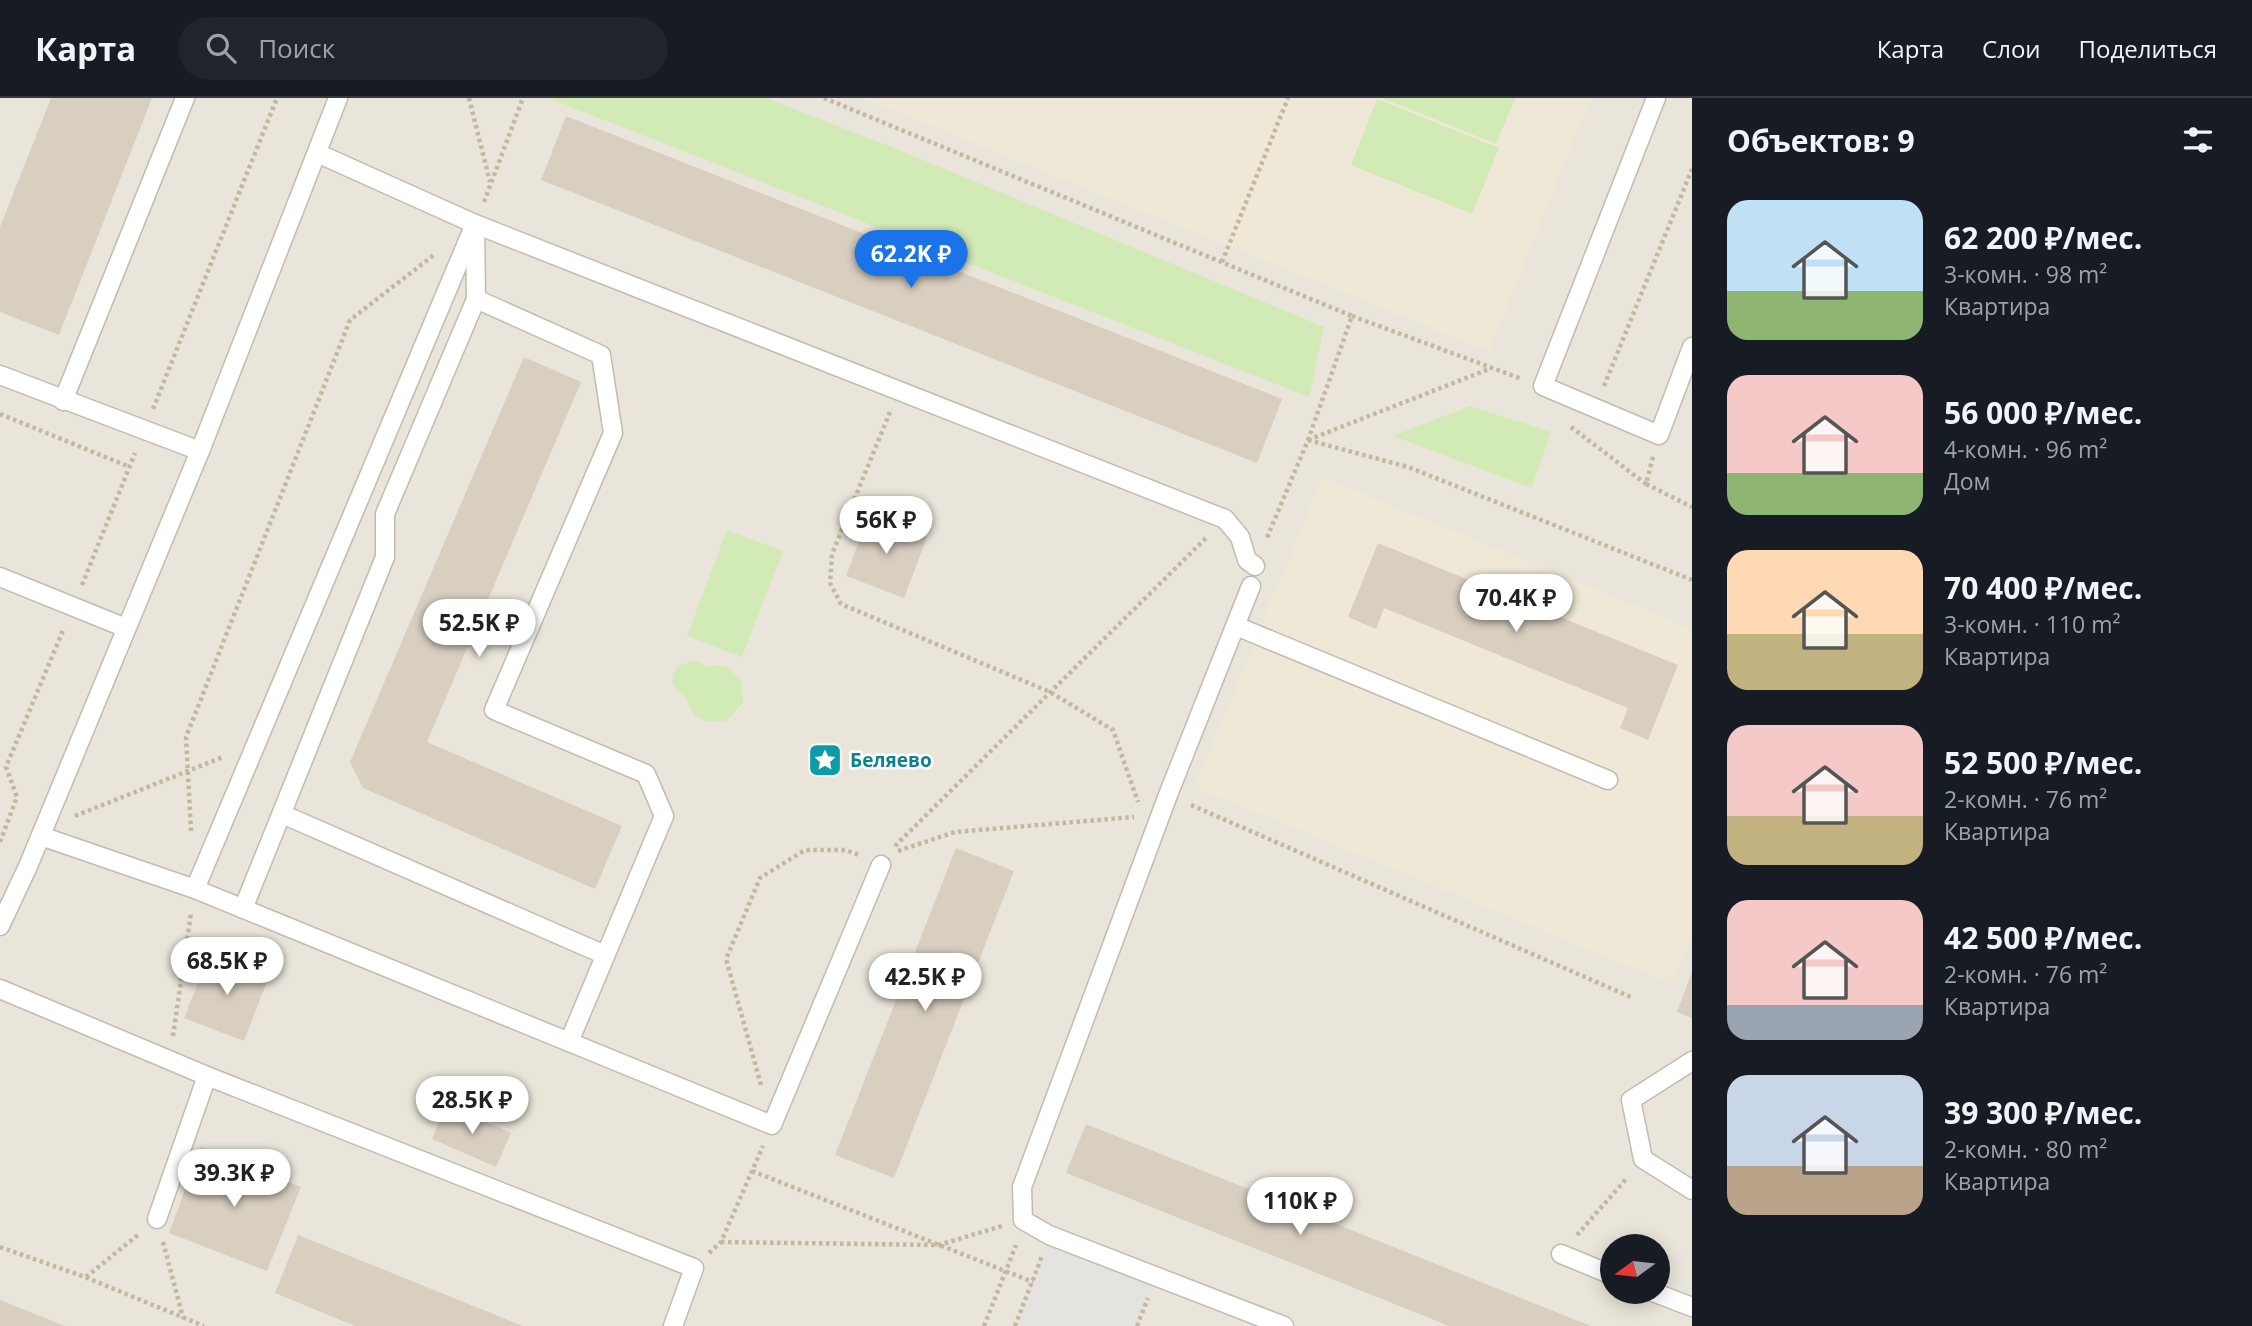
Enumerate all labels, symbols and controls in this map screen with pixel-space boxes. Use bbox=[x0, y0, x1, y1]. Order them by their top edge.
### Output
search box bbox=[178, 17, 668, 80]
text: Карта bbox=[35, 26, 136, 71]
icon: search bbox=[202, 29, 240, 67]
text: Поиск bbox=[258, 30, 335, 66]
text: Карта bbox=[1877, 32, 1944, 65]
text: Слои bbox=[1982, 32, 2041, 65]
text: Поделиться bbox=[2079, 32, 2217, 65]
text: Объектов: 9 bbox=[1727, 120, 1915, 161]
icon: filters bbox=[2179, 121, 2217, 159]
text: 62 200 ₽/мес. bbox=[1944, 217, 2142, 258]
icon: home bbox=[1783, 228, 1867, 312]
pin: 62.2K ₽ bbox=[846, 230, 976, 290]
text: 62.2K ₽ bbox=[871, 237, 951, 269]
text: 3-комн. · 98 m² bbox=[1944, 258, 2107, 290]
text: Квартира bbox=[1944, 290, 2050, 322]
text: 56 000 ₽/мес. bbox=[1944, 392, 2142, 433]
icon: home bbox=[1783, 403, 1867, 487]
text: 4-комн. · 96 m² bbox=[1944, 433, 2107, 465]
text: Дом bbox=[1944, 465, 1990, 497]
pin: 56K ₽ bbox=[837, 496, 935, 556]
text: 56K ₽ bbox=[856, 503, 916, 535]
text: 70 400 ₽/мес. bbox=[1944, 567, 2142, 608]
pin: 70.4K ₽ bbox=[1451, 574, 1581, 634]
icon: home bbox=[1783, 578, 1867, 662]
text: 70.4K ₽ bbox=[1476, 581, 1556, 613]
pin: 52.5K ₽ bbox=[414, 600, 544, 659]
text: 52.5K ₽ bbox=[439, 606, 519, 638]
text: 3-комн. · 110 m² bbox=[1944, 608, 2120, 640]
text: Квартира bbox=[1944, 640, 2050, 672]
place icon: Беляево bbox=[806, 741, 844, 779]
text: 52 500 ₽/мес. bbox=[1944, 742, 2142, 783]
place label: Беляево bbox=[850, 747, 932, 773]
icon: home bbox=[1783, 753, 1867, 837]
text: 2-комн. · 76 m² bbox=[1944, 783, 2107, 815]
text: Квартира bbox=[1944, 815, 2050, 847]
text: 42 500 ₽/мес. bbox=[1944, 917, 2142, 958]
icon: home bbox=[1783, 928, 1867, 1012]
pin: 68.5K ₽ bbox=[162, 937, 292, 997]
text: 68.5K ₽ bbox=[187, 944, 267, 976]
pin: 42.5K ₽ bbox=[860, 954, 990, 1013]
text: 2-комн. · 76 m² bbox=[1944, 958, 2107, 990]
text: 42.5K ₽ bbox=[885, 960, 965, 992]
text: Квартира bbox=[1944, 990, 2050, 1022]
pin: 28.5K ₽ bbox=[407, 1076, 537, 1136]
text: 28.5K ₽ bbox=[432, 1083, 512, 1115]
text: 39 300 ₽/мес. bbox=[1944, 1092, 2142, 1133]
icon: home bbox=[1783, 1103, 1867, 1187]
text: 2-комн. · 80 m² bbox=[1944, 1133, 2107, 1165]
pin: 39.3K ₽ bbox=[169, 1150, 299, 1209]
text: 39.3K ₽ bbox=[194, 1156, 274, 1188]
text: Квартира bbox=[1944, 1165, 2050, 1197]
pin: 110K ₽ bbox=[1243, 1178, 1357, 1237]
text: 110K ₽ bbox=[1263, 1184, 1337, 1216]
north arrow bbox=[1600, 1234, 1670, 1304]
map controls bbox=[1600, 1234, 1670, 1304]

